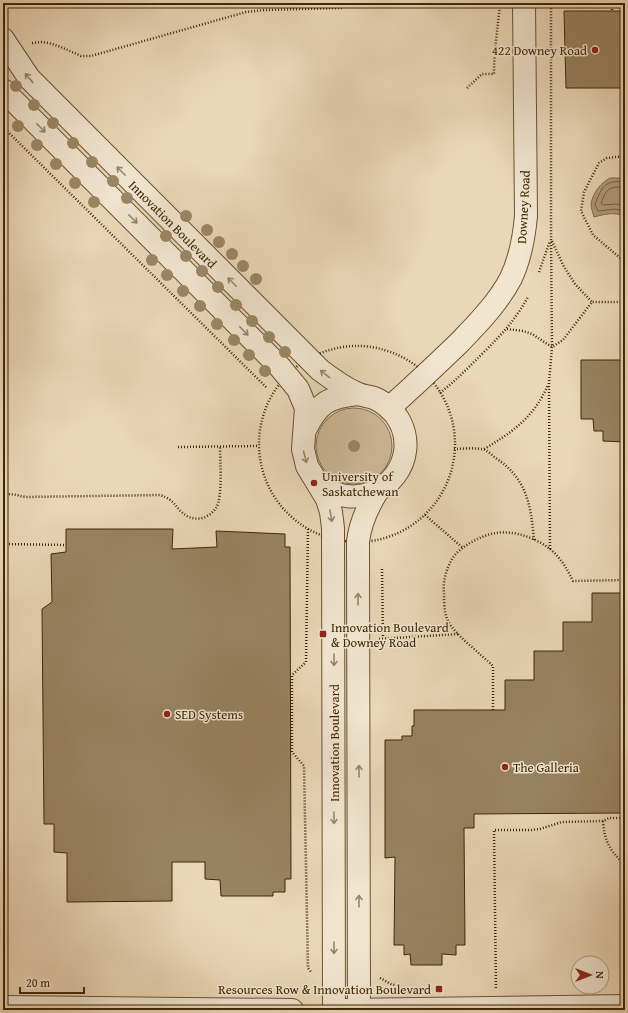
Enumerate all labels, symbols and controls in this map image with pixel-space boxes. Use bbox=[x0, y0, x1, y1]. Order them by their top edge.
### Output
place label: 422 Downey Road bbox=[492, 41, 587, 60]
marker: 422 Downey Road bbox=[590, 45, 600, 55]
one-way arrow bbox=[25, 73, 34, 83]
one-way arrow bbox=[36, 123, 46, 132]
one-way arrow bbox=[116, 166, 125, 176]
street label: Downey Road bbox=[512, 170, 535, 244]
street label: Innovation Boulevard bbox=[124, 176, 221, 273]
one-way arrow bbox=[128, 214, 138, 224]
one-way arrow bbox=[227, 278, 237, 287]
one-way arrow bbox=[239, 326, 249, 336]
one-way arrow bbox=[319, 369, 330, 378]
one-way arrow bbox=[302, 450, 309, 463]
place label: University of Saskatchewan bbox=[322, 467, 399, 501]
marker: University of Saskatchewan bbox=[309, 478, 319, 488]
one-way arrow bbox=[328, 509, 336, 522]
one-way arrow bbox=[354, 593, 362, 606]
place label: Innovation Boulevard & Downey Road bbox=[331, 618, 449, 652]
marker: Innovation Boulevard & Downey Road bbox=[318, 629, 328, 639]
one-way arrow bbox=[330, 653, 338, 666]
street label: Innovation Boulevard bbox=[325, 684, 344, 802]
place label: SED Systems bbox=[175, 705, 243, 724]
marker: SED Systems bbox=[162, 709, 172, 719]
place label: The Galleria bbox=[513, 758, 580, 777]
marker: The Galleria bbox=[500, 762, 510, 772]
one-way arrow bbox=[355, 765, 363, 778]
one-way arrow bbox=[330, 811, 338, 824]
one-way arrow bbox=[355, 895, 363, 908]
one-way arrow bbox=[330, 941, 338, 954]
north arrow bbox=[570, 955, 610, 995]
scale bar bbox=[20, 969, 84, 995]
text: N bbox=[592, 971, 608, 979]
text: 20 m bbox=[26, 974, 50, 991]
place label: Resources Row & Innovation Boulevard bbox=[218, 980, 431, 999]
marker: Resources Row & Innovation Boulevard bbox=[434, 984, 444, 994]

